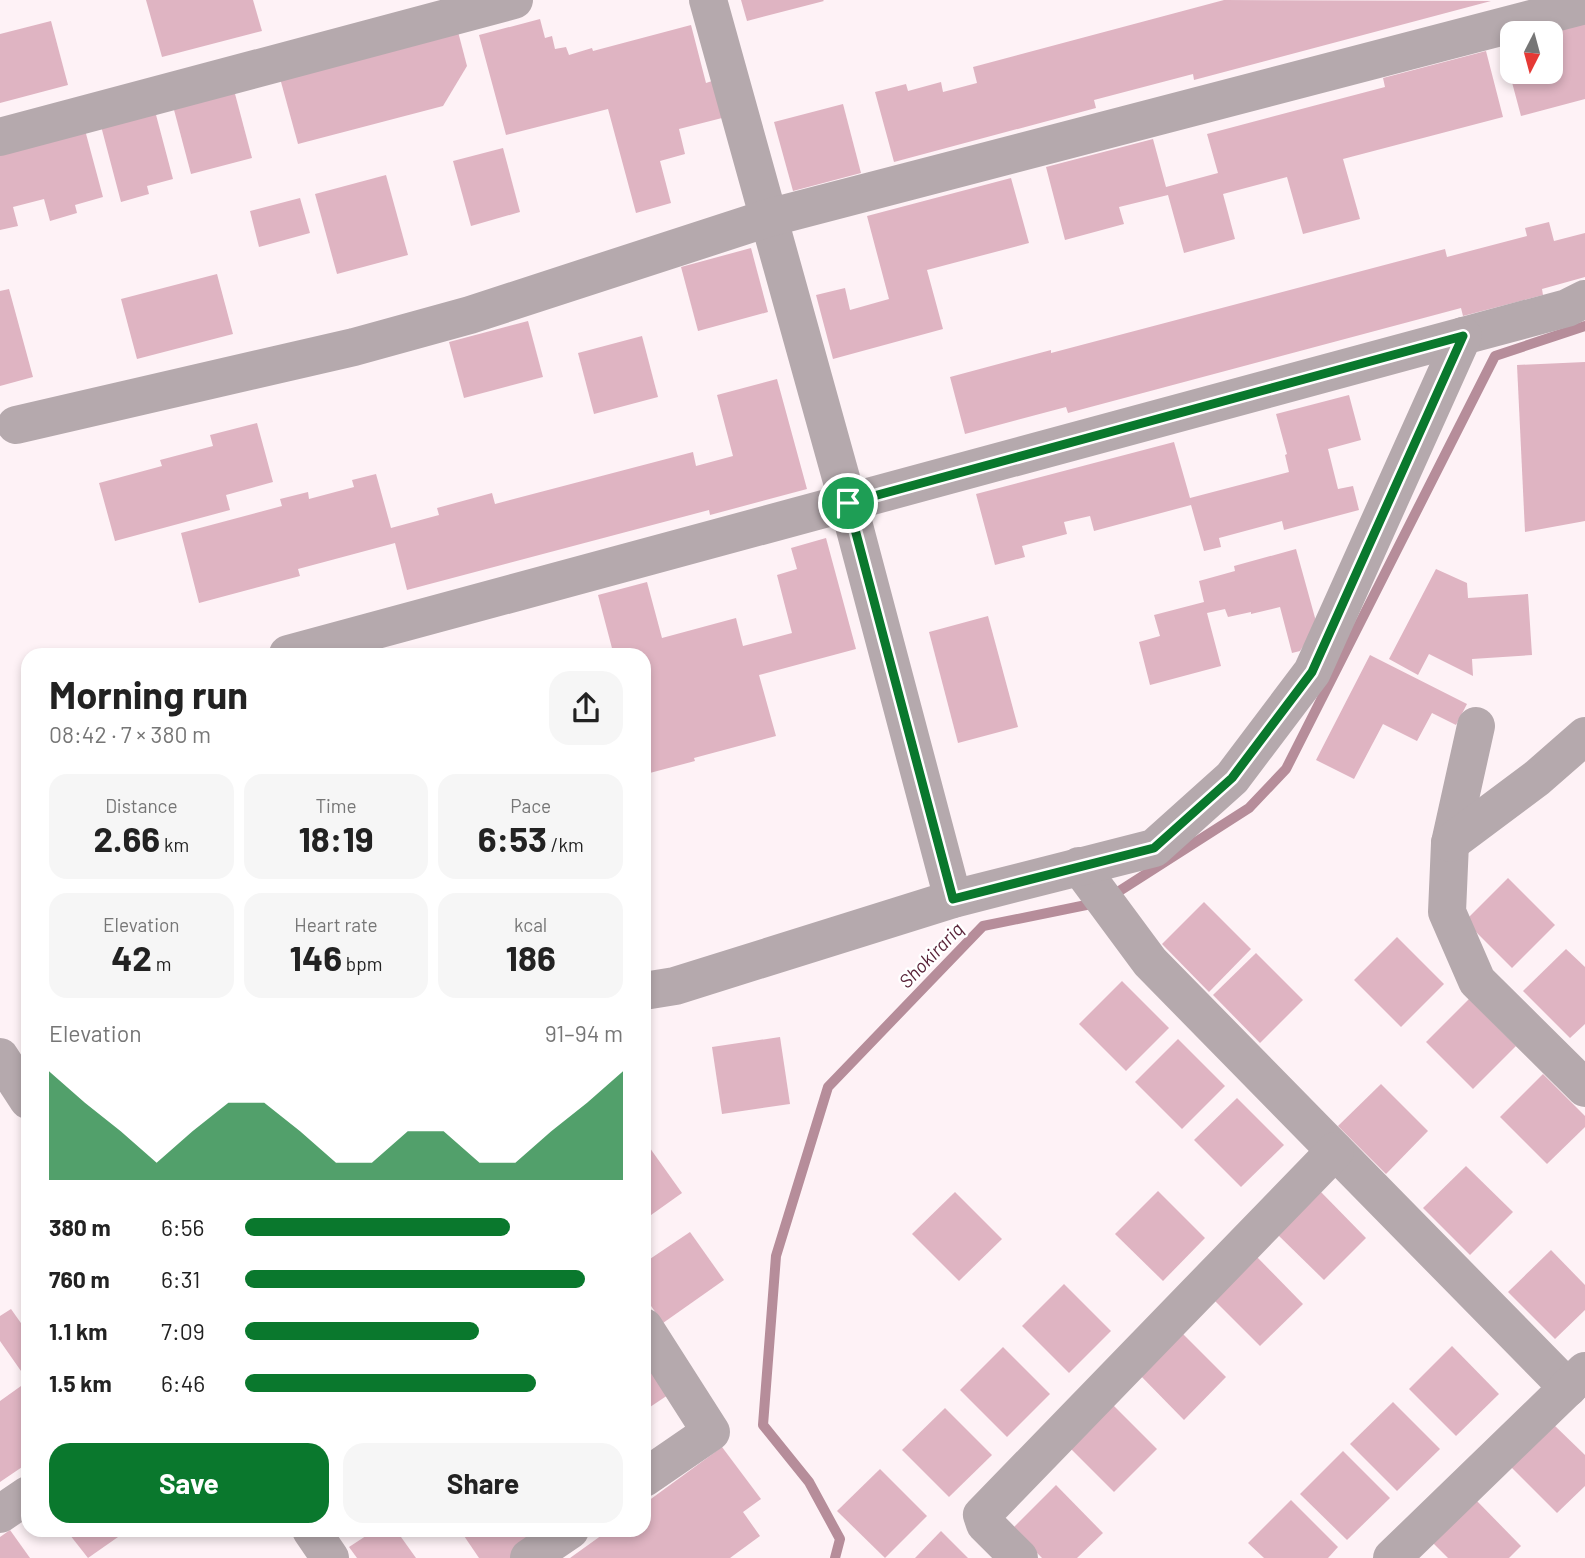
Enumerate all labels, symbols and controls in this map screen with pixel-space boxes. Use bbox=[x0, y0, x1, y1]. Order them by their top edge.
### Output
north arrow bbox=[1500, 21, 1563, 84]
map controls bbox=[1500, 21, 1563, 84]
pin bbox=[818, 473, 878, 533]
icon: arrive bbox=[829, 484, 867, 522]
text: Morning run bbox=[49, 671, 248, 717]
button: share bbox=[549, 671, 623, 745]
text: 08:42 · 7 × 380 m bbox=[49, 720, 211, 748]
text: Distance bbox=[105, 794, 178, 817]
text: Time bbox=[315, 794, 357, 817]
text: Pace bbox=[510, 794, 551, 817]
text: 2.66 bbox=[93, 817, 160, 859]
text: 18:19 bbox=[298, 817, 374, 859]
text: 6:53 bbox=[478, 817, 547, 859]
text: km bbox=[160, 833, 189, 856]
text: /km bbox=[547, 833, 584, 856]
text: Elevation bbox=[103, 913, 180, 936]
text: Heart rate bbox=[294, 913, 378, 936]
text: kcal bbox=[514, 913, 547, 936]
water label: Shokirariq bbox=[894, 917, 968, 992]
text: 42 bbox=[111, 936, 152, 978]
text: 146 bbox=[290, 936, 342, 978]
text: 186 bbox=[506, 936, 556, 978]
text: m bbox=[152, 952, 171, 975]
text: bpm bbox=[342, 952, 382, 975]
text: Elevation bbox=[49, 1019, 142, 1047]
text: 91–94 m bbox=[545, 1019, 623, 1047]
text: 380 m bbox=[49, 1213, 111, 1241]
text: 6:56 bbox=[161, 1213, 204, 1241]
text: 760 m bbox=[49, 1265, 110, 1293]
text: 6:31 bbox=[161, 1265, 200, 1293]
text: 1.1 km bbox=[49, 1317, 108, 1345]
text: 7:09 bbox=[161, 1317, 205, 1345]
text: 1.5 km bbox=[49, 1369, 112, 1397]
text: 6:46 bbox=[161, 1369, 205, 1397]
button: Save bbox=[49, 1443, 329, 1523]
button: Share bbox=[343, 1443, 623, 1523]

